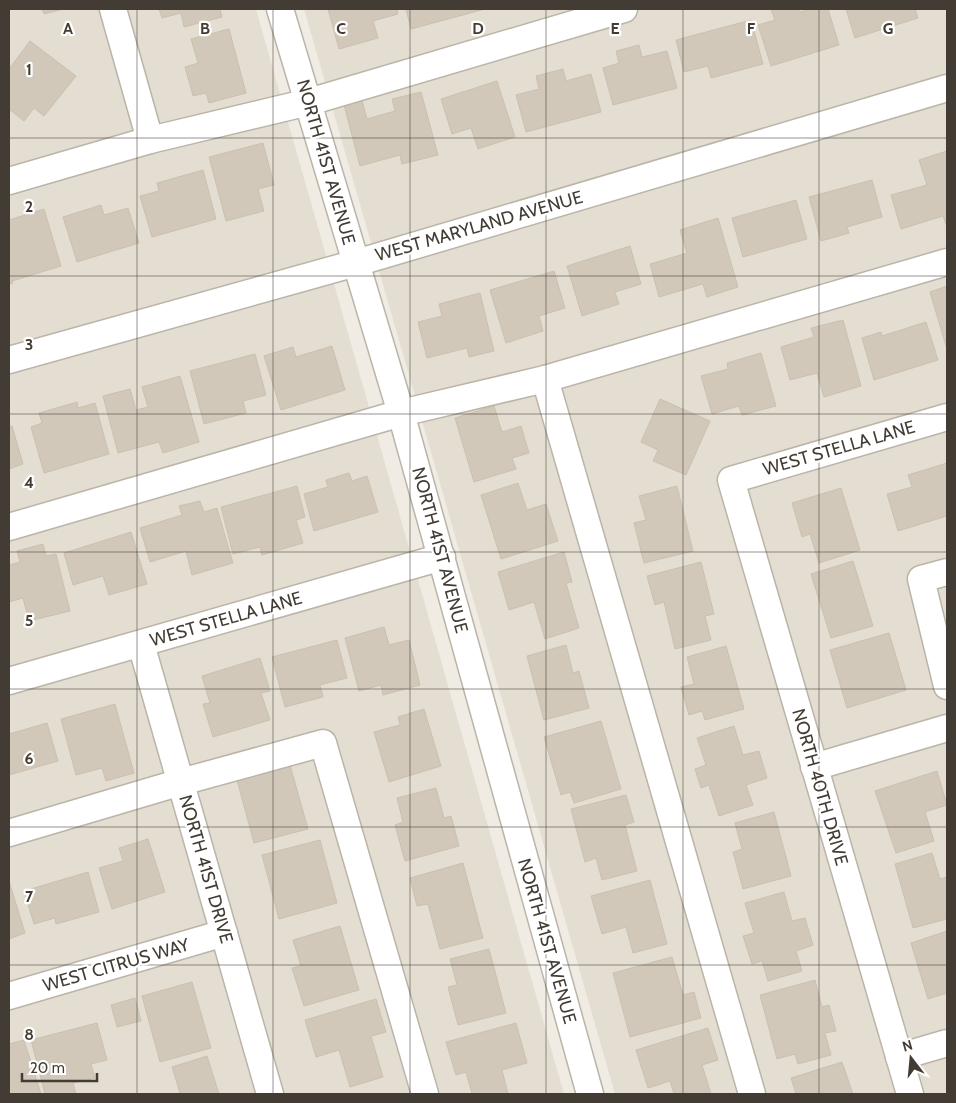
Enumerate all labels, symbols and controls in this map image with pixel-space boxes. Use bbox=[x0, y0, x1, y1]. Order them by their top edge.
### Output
text: A bbox=[63, 19, 73, 38]
text: B bbox=[200, 19, 210, 38]
text: C bbox=[336, 19, 346, 38]
text: D bbox=[472, 19, 484, 38]
text: E bbox=[610, 19, 620, 38]
text: F bbox=[747, 19, 756, 38]
text: G bbox=[883, 19, 893, 38]
text: 1 bbox=[26, 60, 32, 79]
street label: NORTH 41ST AVENUE bbox=[292, 77, 360, 247]
street label: WEST MARYLAND AVENUE bbox=[373, 186, 585, 266]
text: 2 bbox=[25, 197, 33, 216]
text: 3 bbox=[25, 335, 33, 354]
street label: WEST STELLA LANE bbox=[760, 416, 918, 480]
street label: NORTH 41ST AVENUE bbox=[407, 465, 473, 635]
text: 4 bbox=[24, 473, 34, 492]
street label: WEST STELLA LANE bbox=[147, 587, 305, 651]
text: 5 bbox=[25, 611, 33, 630]
street label: NORTH 40TH DRIVE bbox=[787, 706, 853, 868]
text: 6 bbox=[25, 749, 34, 768]
street label: NORTH 41ST DRIVE bbox=[174, 792, 238, 946]
street label: NORTH 41ST AVENUE bbox=[513, 856, 581, 1026]
text: 7 bbox=[25, 887, 34, 906]
street label: WEST CITRUS WAY bbox=[40, 933, 193, 996]
text: 8 bbox=[24, 1025, 34, 1044]
north arrow bbox=[886, 1033, 936, 1083]
text: N bbox=[900, 1035, 915, 1056]
scale bar bbox=[22, 1050, 98, 1082]
text: 20 m bbox=[30, 1059, 65, 1077]

